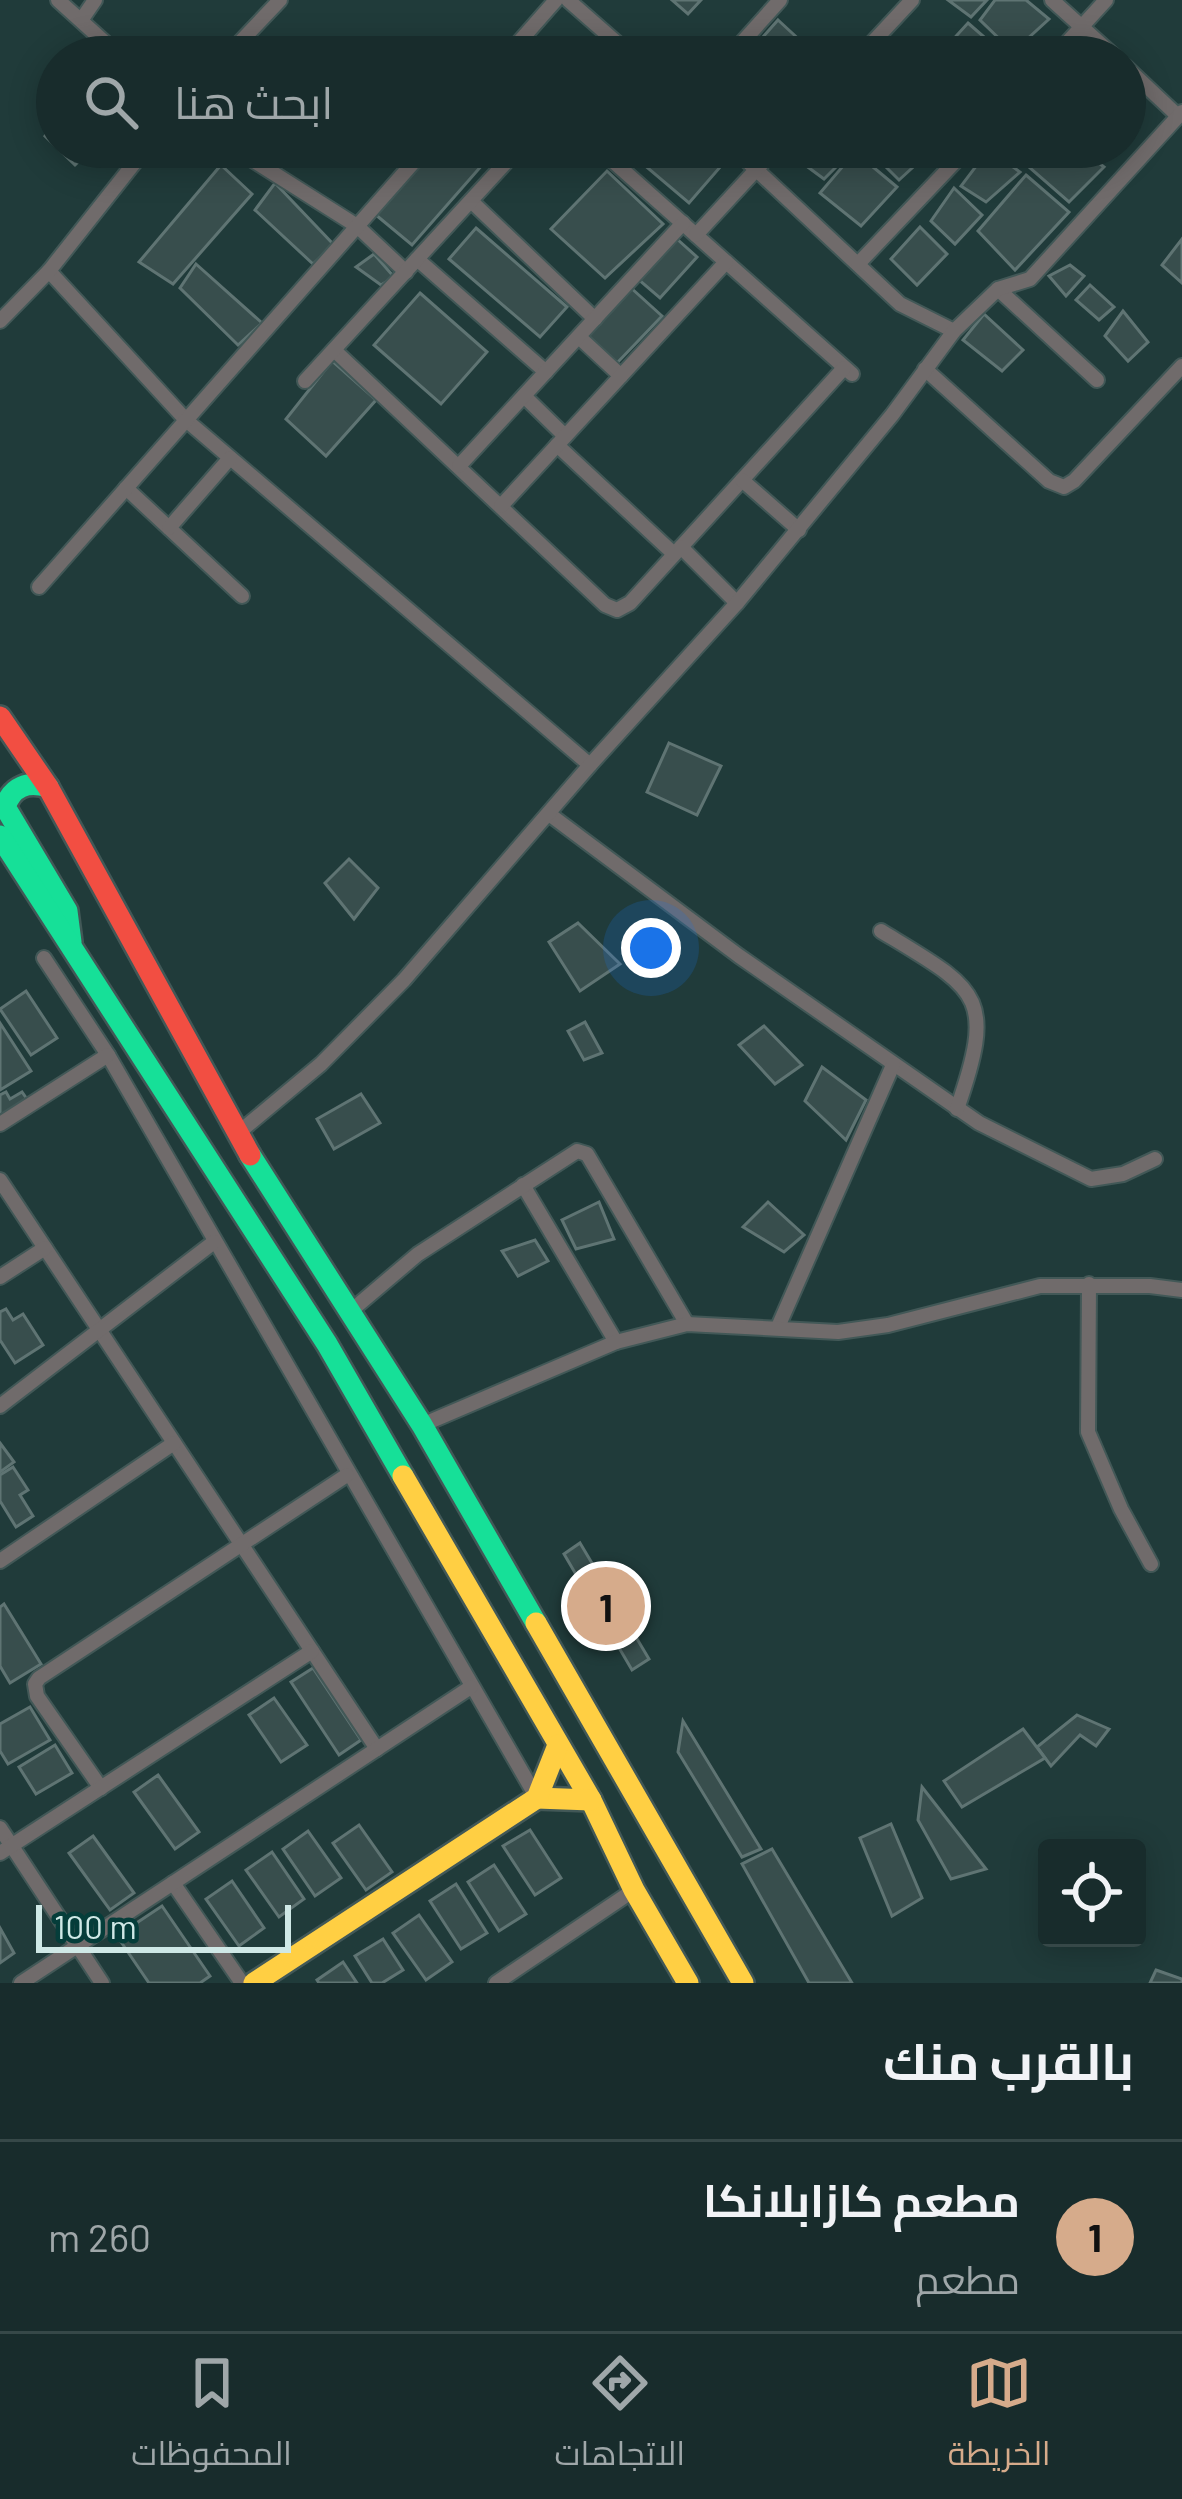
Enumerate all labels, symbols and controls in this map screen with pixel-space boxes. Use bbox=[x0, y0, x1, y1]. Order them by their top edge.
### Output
search box bbox=[36, 36, 1146, 168]
icon: search bbox=[78, 69, 144, 135]
text: ابحث هنا bbox=[174, 74, 333, 128]
your location bbox=[621, 918, 681, 978]
pin: 1 bbox=[567, 1561, 645, 1651]
map controls bbox=[1038, 1839, 1146, 1947]
button: locate bbox=[1038, 1839, 1146, 1947]
scale bar bbox=[36, 1899, 291, 1952]
text: 100 m bbox=[54, 1906, 137, 1946]
text: بالقرب منك bbox=[883, 2029, 1134, 2090]
text: مطعم كازابلانكا bbox=[703, 2172, 1020, 2226]
text: 260 m bbox=[48, 2213, 151, 2260]
text: 1 bbox=[1088, 2213, 1102, 2260]
text: مطعم bbox=[915, 2255, 1020, 2302]
tab: المحفوظات bbox=[131, 2350, 292, 2484]
tab: الاتجاهات bbox=[555, 2350, 685, 2484]
tab: الخريطة bbox=[948, 2350, 1051, 2484]

